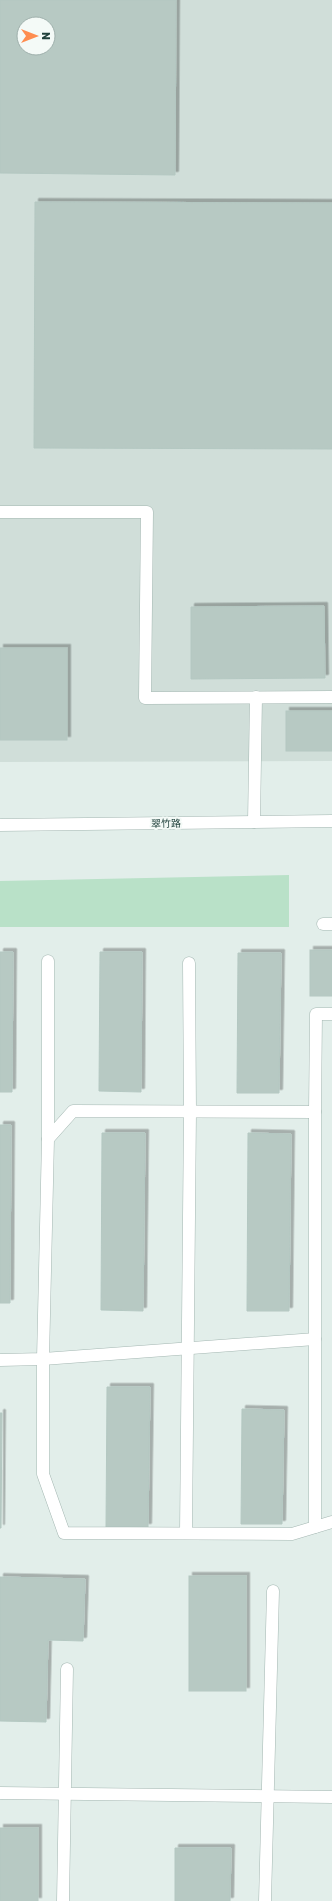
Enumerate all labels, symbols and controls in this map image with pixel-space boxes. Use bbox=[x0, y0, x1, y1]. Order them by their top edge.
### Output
north arrow bbox=[16, 16, 56, 56]
text: N bbox=[39, 32, 52, 40]
street label: 翠竹路 bbox=[151, 818, 181, 830]

